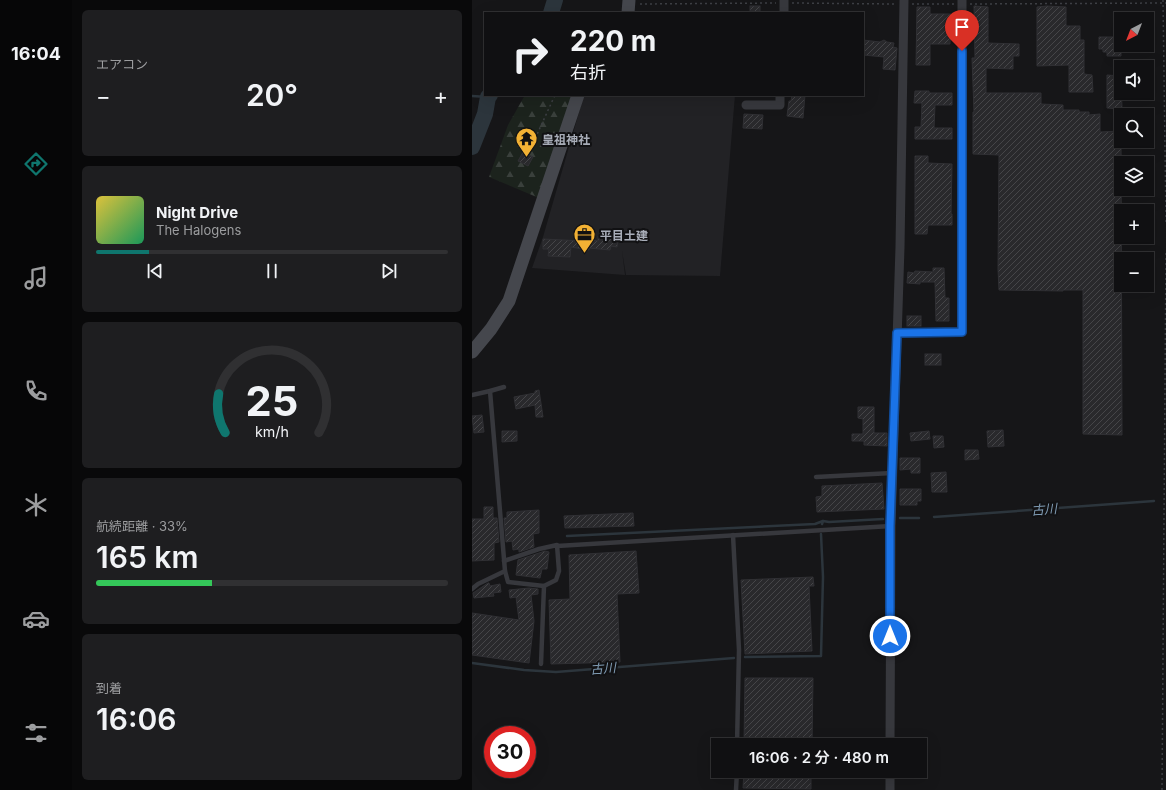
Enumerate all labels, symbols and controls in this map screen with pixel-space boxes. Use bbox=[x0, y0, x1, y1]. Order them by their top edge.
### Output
pin bbox=[945, 10, 979, 51]
north arrow bbox=[1114, 12, 1154, 52]
map controls bbox=[1114, 12, 1154, 292]
icon: arrive bbox=[951, 16, 973, 38]
text: 220 m bbox=[570, 24, 656, 58]
icon: right bbox=[504, 28, 556, 80]
text: 16:04 bbox=[11, 43, 61, 64]
text: エアコン bbox=[96, 56, 148, 72]
button: sound bbox=[1114, 60, 1154, 100]
text: 右折 bbox=[570, 62, 606, 83]
text: 20° bbox=[246, 77, 298, 113]
text: − bbox=[96, 83, 111, 109]
text: + bbox=[433, 83, 448, 109]
button: search bbox=[1114, 108, 1154, 148]
temple icon: 皇祖神社 bbox=[513, 126, 539, 159]
place label: 皇祖神社 bbox=[542, 132, 590, 147]
icon: directions bbox=[22, 150, 50, 178]
button: layers bbox=[1114, 156, 1154, 196]
text: Night Drive bbox=[156, 203, 238, 222]
button: + bbox=[1114, 204, 1154, 244]
text: The Halogens bbox=[156, 222, 241, 238]
office icon: 平目土建 bbox=[572, 222, 598, 255]
place label: 平目土建 bbox=[600, 228, 648, 243]
button: − bbox=[1114, 252, 1154, 292]
icon: previous bbox=[144, 260, 166, 282]
icon: pause bbox=[261, 260, 283, 282]
icon: next bbox=[378, 260, 400, 282]
icon: music bbox=[22, 264, 50, 292]
text: 25 bbox=[246, 376, 298, 426]
icon: phone bbox=[22, 377, 50, 405]
text: km/h bbox=[255, 423, 289, 440]
icon: climate bbox=[22, 491, 50, 519]
water label: 古川 bbox=[1030, 500, 1060, 518]
text: 航続距離 · 33% bbox=[96, 518, 188, 534]
text: 165 km bbox=[96, 539, 198, 575]
icon: car bbox=[22, 605, 50, 633]
position arrow bbox=[869, 615, 911, 657]
water label: 古川 bbox=[589, 659, 619, 677]
text: 到着 bbox=[96, 680, 122, 696]
text: 16:06 bbox=[96, 701, 176, 737]
icon: filters bbox=[22, 719, 50, 747]
speed limit sign: 30 bbox=[484, 726, 536, 778]
text: 16:06 · 2 分 · 480 m bbox=[749, 748, 889, 767]

